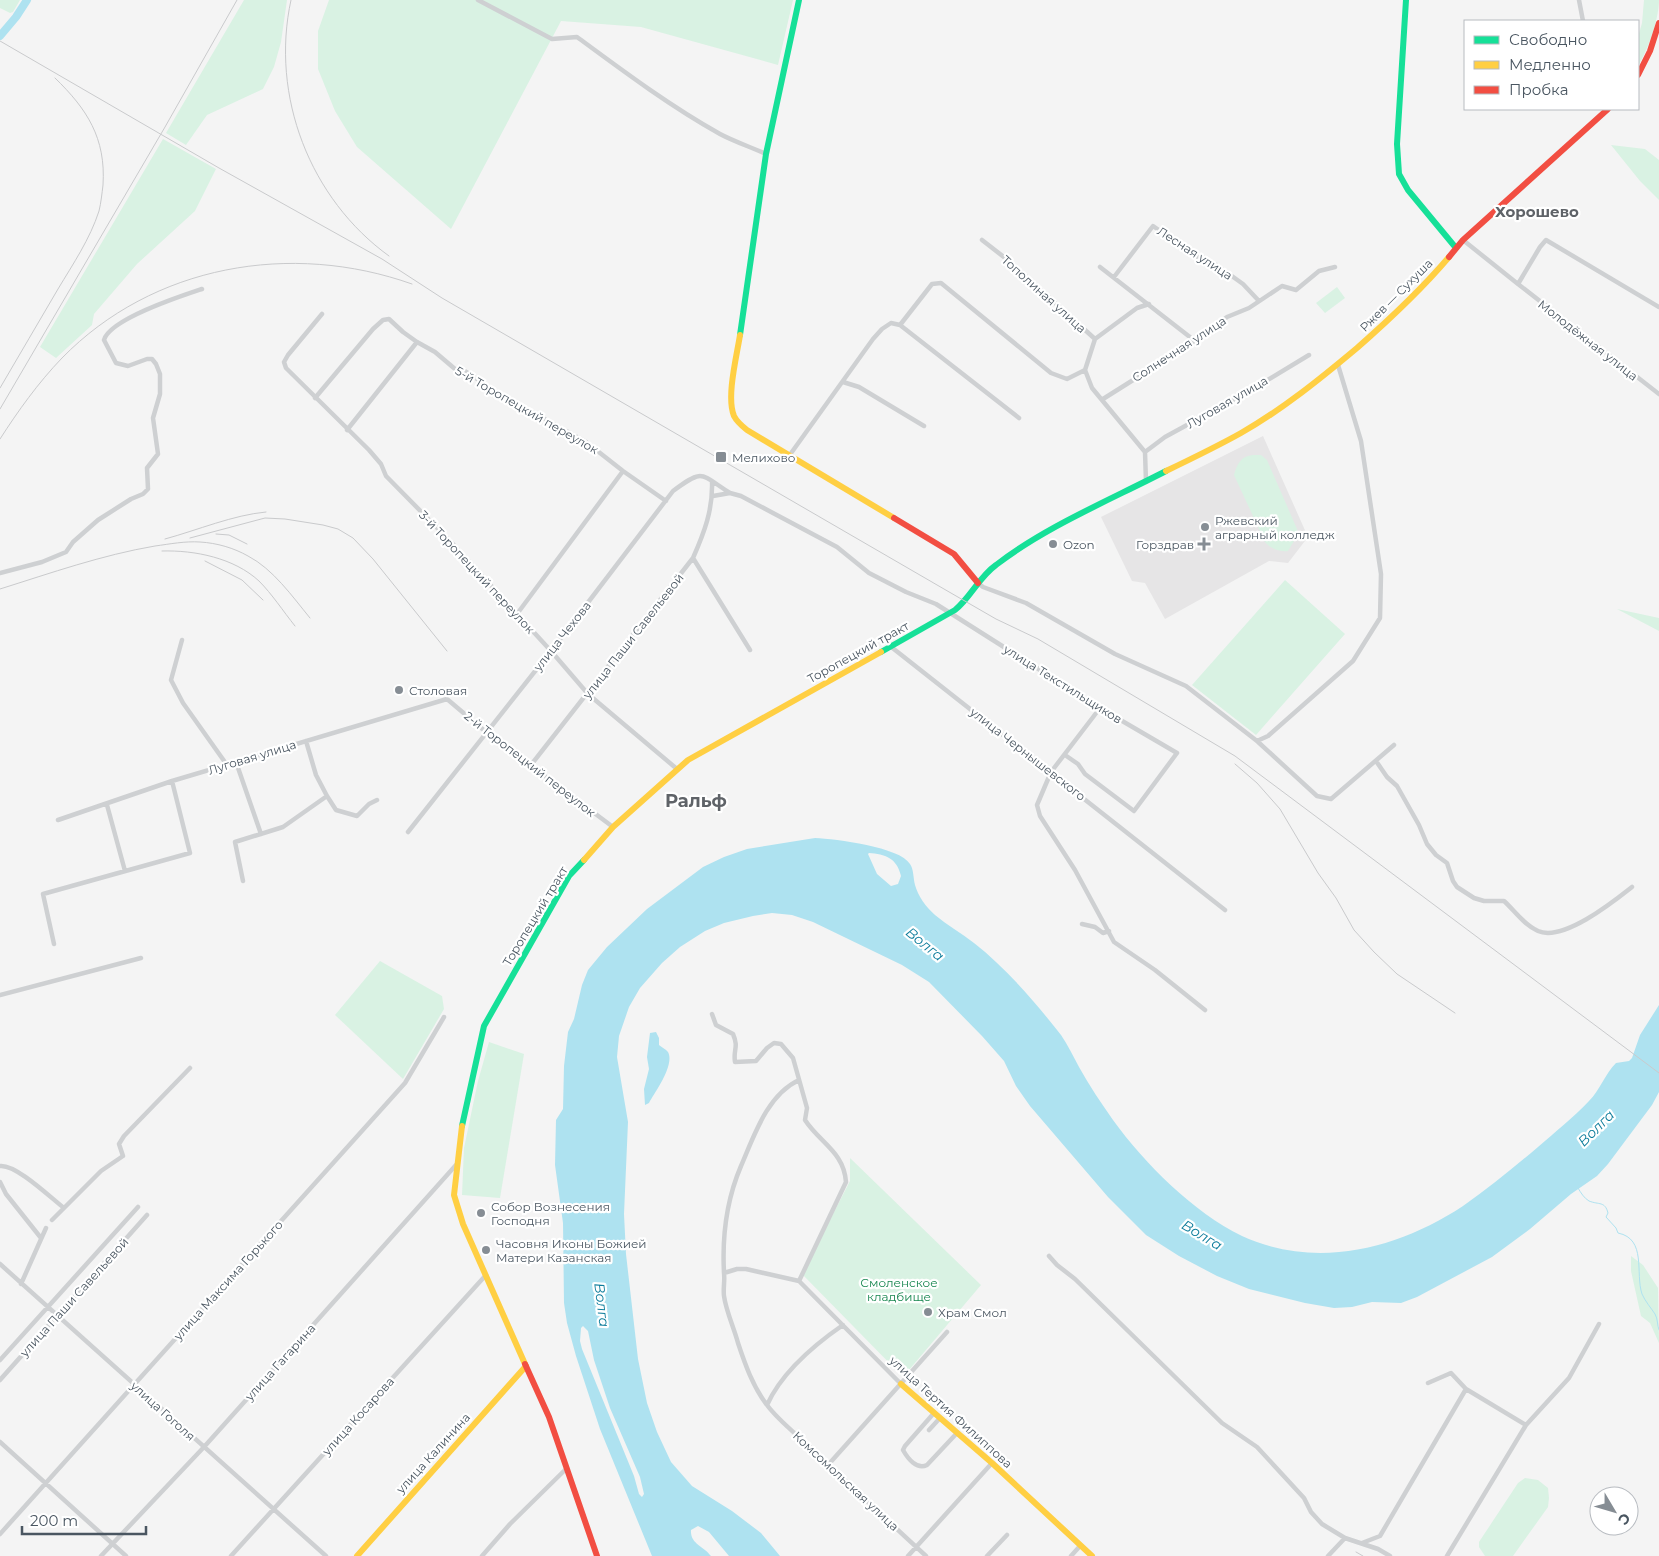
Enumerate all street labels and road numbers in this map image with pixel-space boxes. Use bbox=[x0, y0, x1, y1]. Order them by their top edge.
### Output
street label: Лесная улица bbox=[1155, 223, 1235, 283]
street label: Тополиная улица bbox=[999, 252, 1089, 336]
street label: Ржев — Сухуша bbox=[1356, 255, 1436, 335]
street label: Молодёжная улица bbox=[1535, 296, 1641, 384]
street label: Солнечная улица bbox=[1129, 313, 1229, 385]
street label: 5-й Торопецкий переулок bbox=[453, 363, 601, 457]
street label: Луговая улица bbox=[1184, 373, 1270, 431]
street label: 3-й Торопецкий переулок bbox=[416, 507, 538, 637]
street label: улица Паши Савельевой bbox=[579, 570, 687, 703]
street label: улица Чехова bbox=[529, 598, 594, 675]
street label: Торопецкий тракт bbox=[805, 618, 912, 686]
street label: улица Текстильщиков bbox=[1000, 641, 1125, 727]
street label: улица Чернышевского bbox=[966, 704, 1089, 804]
street label: 2-й Торопецкий переулок bbox=[461, 708, 599, 820]
street label: Луговая улица bbox=[206, 736, 298, 778]
street label: Торопецкий тракт bbox=[499, 863, 571, 969]
street label: улица Максима Горького bbox=[170, 1217, 286, 1344]
street label: улица Паши Савельевой bbox=[16, 1234, 131, 1360]
street label: улица Гагарина bbox=[241, 1320, 318, 1404]
street label: улица Тертия Филиппова bbox=[886, 1352, 1015, 1471]
street label: улица Косарова bbox=[318, 1374, 397, 1459]
street label: улица Гоголя bbox=[127, 1377, 198, 1444]
street label: улица Калинина bbox=[392, 1410, 473, 1497]
street label: Комсомольская улица bbox=[790, 1428, 902, 1534]

